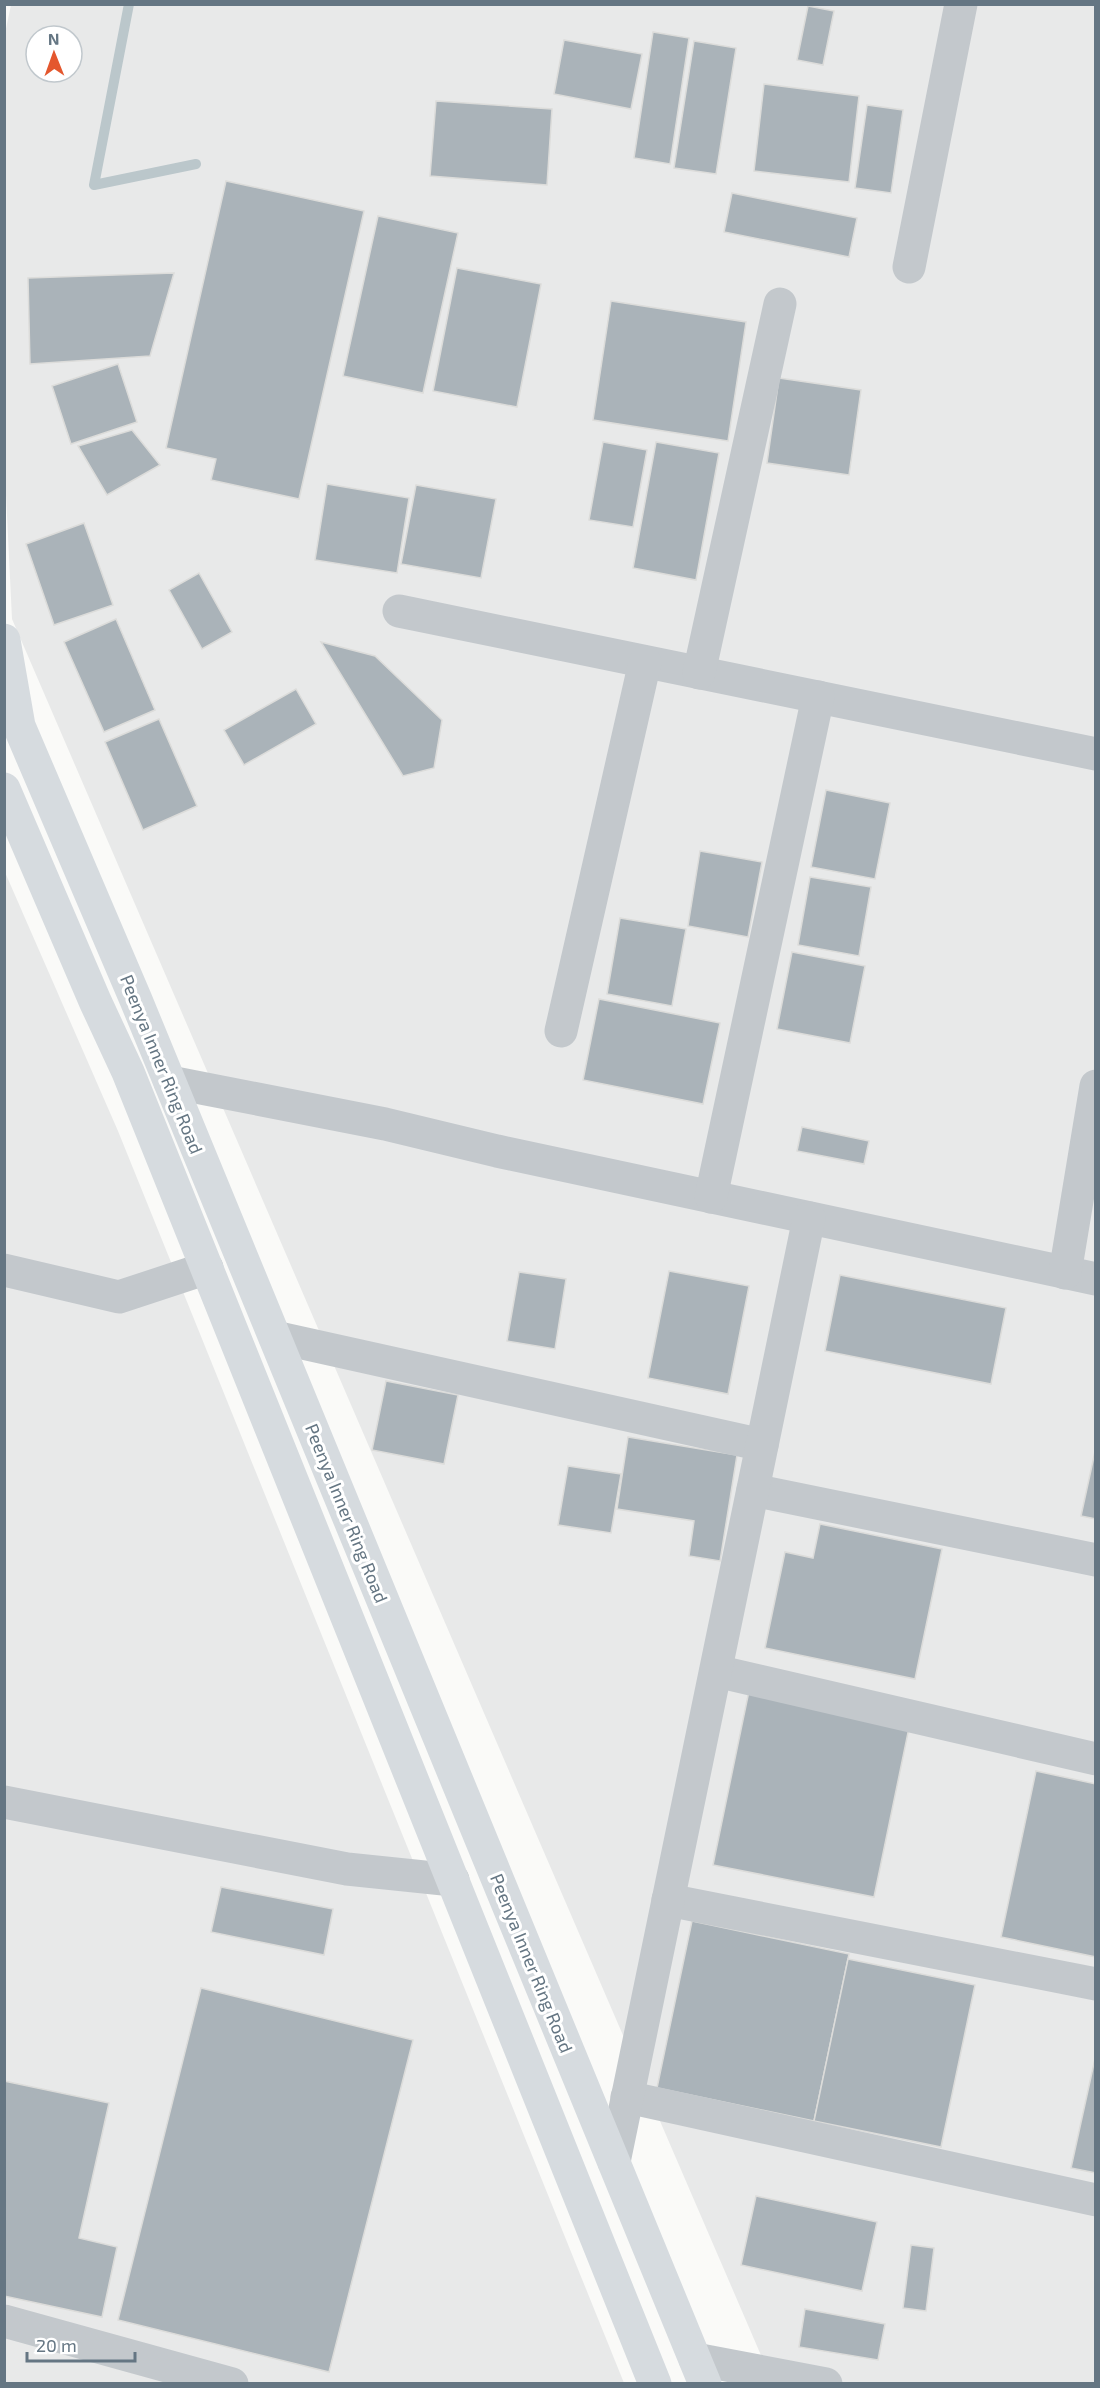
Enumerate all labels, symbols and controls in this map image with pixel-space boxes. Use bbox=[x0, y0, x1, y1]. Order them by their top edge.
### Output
north arrow bbox=[24, 24, 84, 84]
text: N bbox=[48, 29, 60, 48]
street label: Peenya Inner Ring Road bbox=[116, 971, 208, 1157]
street label: Peenya Inner Ring Road bbox=[301, 1420, 393, 1606]
street label: Peenya Inner Ring Road bbox=[486, 1870, 578, 2056]
scale bar bbox=[27, 2325, 135, 2363]
text: 20 m bbox=[36, 2334, 77, 2356]

